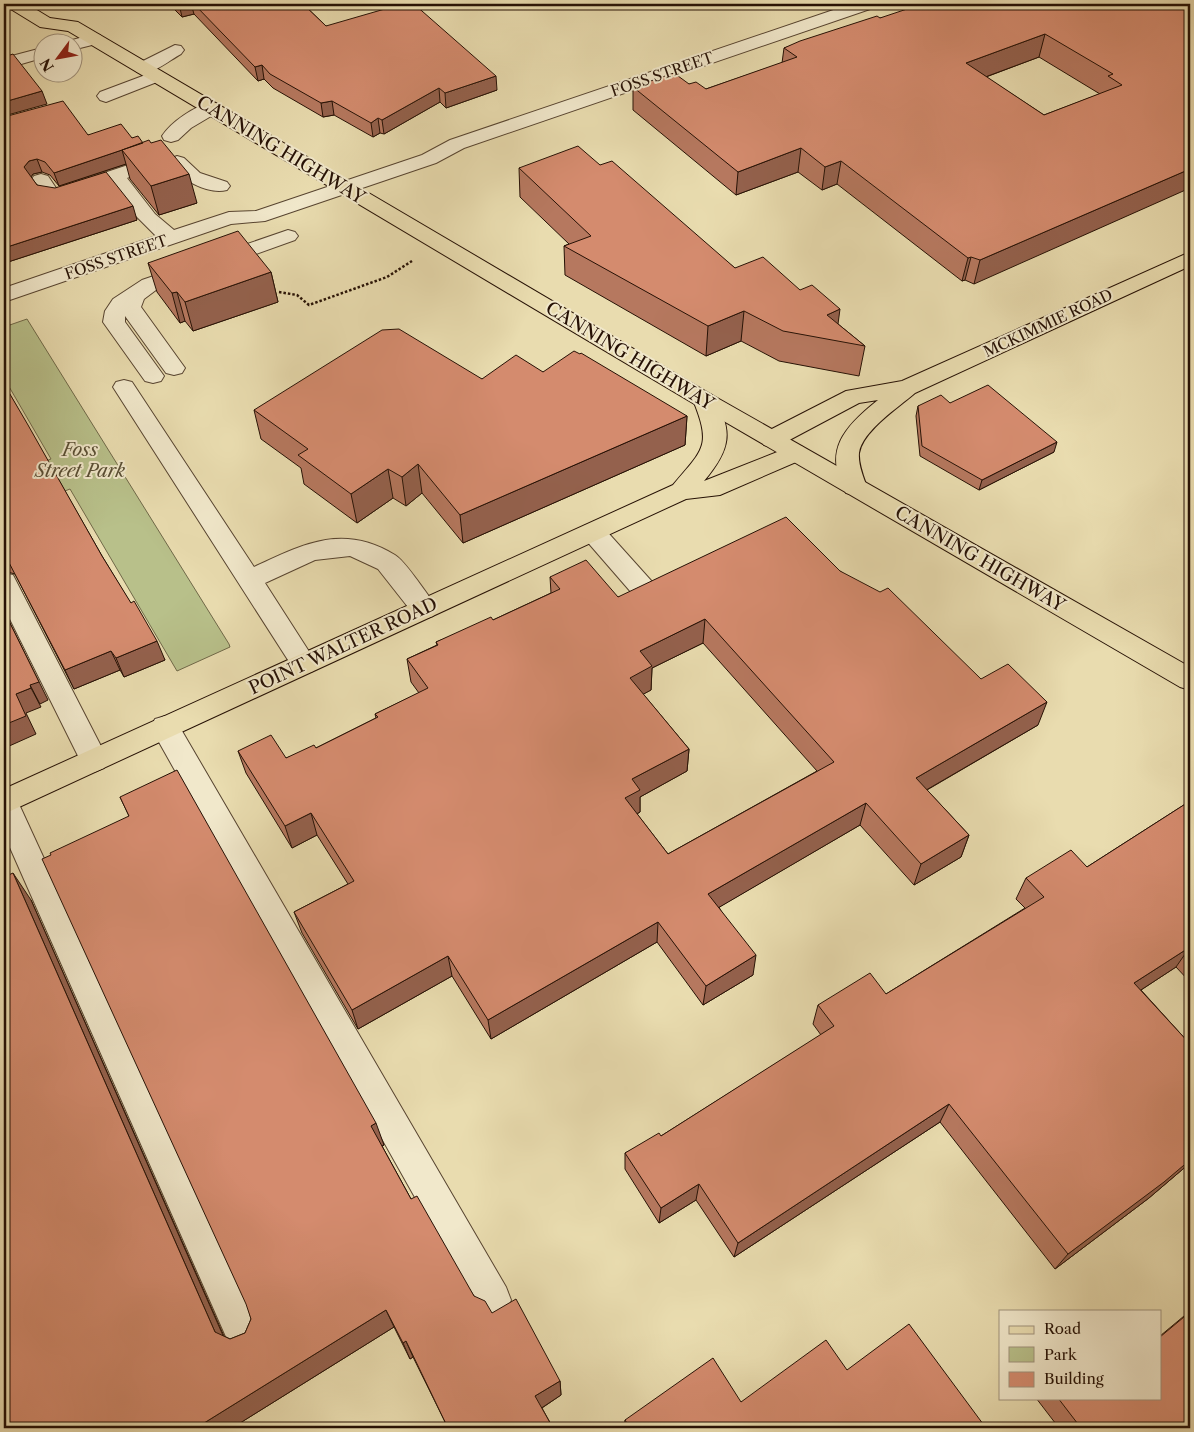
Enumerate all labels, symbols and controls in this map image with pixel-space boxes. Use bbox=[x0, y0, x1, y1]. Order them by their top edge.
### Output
north arrow bbox=[32, 32, 82, 82]
street label: FOSS STREET bbox=[608, 47, 717, 100]
text: N bbox=[36, 55, 58, 75]
street label: CANNING HIGHWAY bbox=[193, 91, 370, 210]
street label: FOSS STREET bbox=[62, 230, 171, 283]
street label: MCKIMMIE ROAD bbox=[980, 285, 1116, 361]
street label: CANNING HIGHWAY bbox=[542, 297, 719, 416]
park label: Foss Street Park bbox=[34, 439, 126, 482]
street label: CANNING HIGHWAY bbox=[891, 501, 1070, 617]
street label: POINT WALTER ROAD bbox=[245, 593, 441, 699]
legend bbox=[999, 1310, 1162, 1400]
text: Road bbox=[1044, 1319, 1081, 1338]
text: Park bbox=[1044, 1345, 1078, 1364]
text: Building bbox=[1044, 1369, 1104, 1388]

